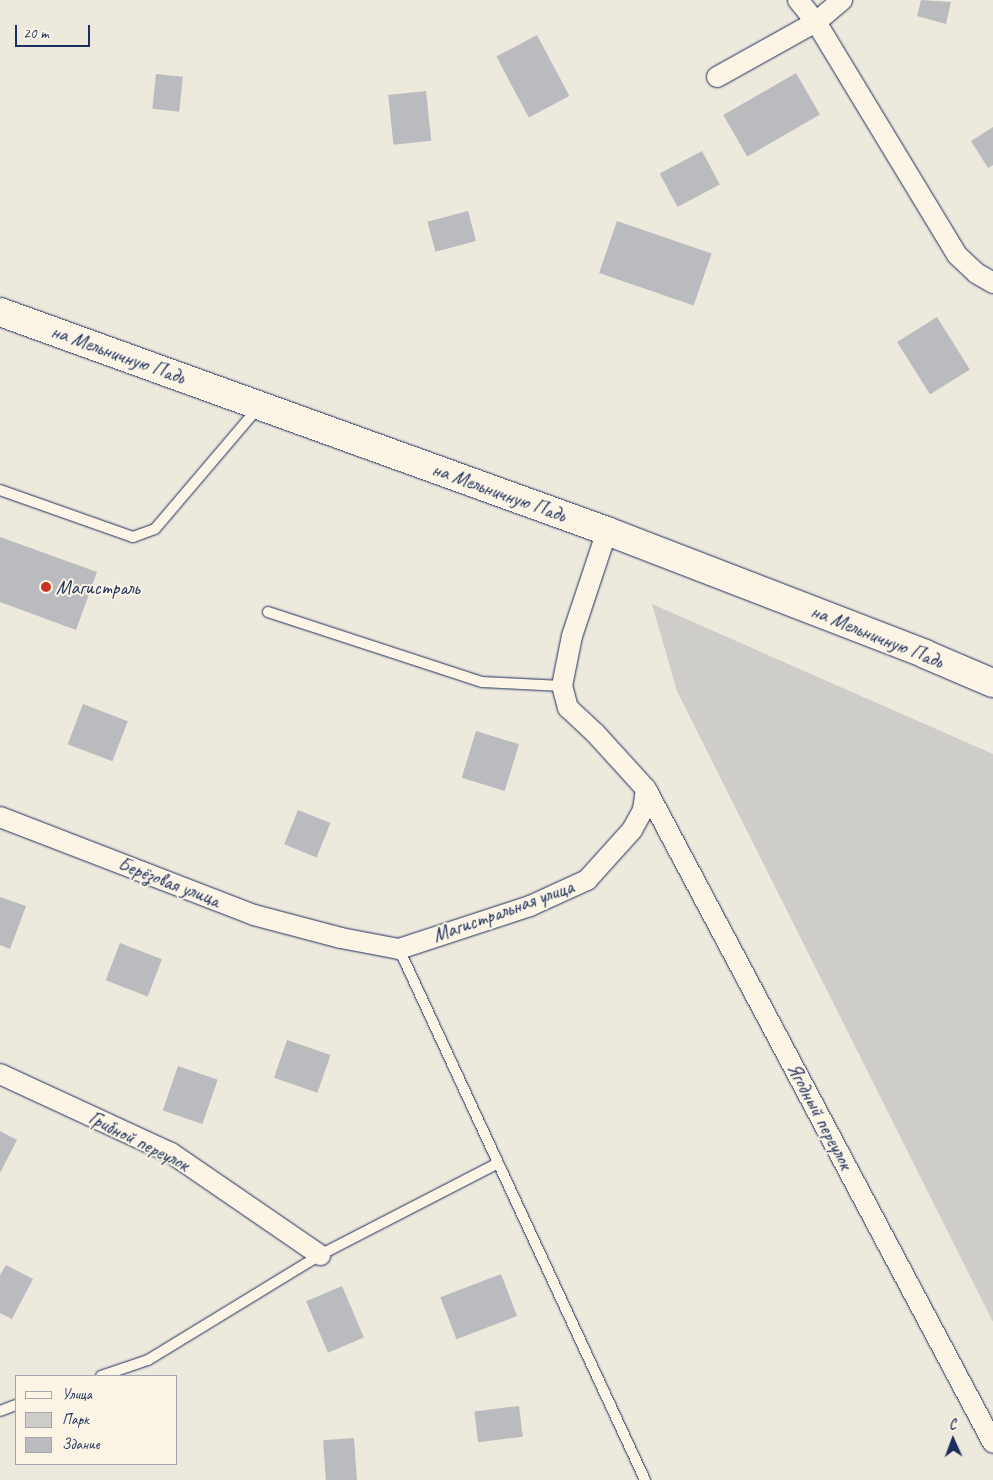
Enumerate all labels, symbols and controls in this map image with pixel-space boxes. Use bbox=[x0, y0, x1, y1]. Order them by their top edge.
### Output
scale bar bbox=[18, 15, 92, 47]
text: 20 m bbox=[23, 24, 49, 43]
street label: на Мельничную Падь bbox=[47, 318, 189, 390]
street label: на Мельничную Падь bbox=[428, 456, 570, 528]
place label: Магистраль bbox=[56, 575, 140, 599]
marker: Магистраль bbox=[40, 581, 52, 593]
street label: на Мельничную Падь bbox=[807, 598, 947, 674]
street label: Берёзовая улица bbox=[115, 852, 223, 912]
street label: Магистральная улица bbox=[428, 874, 578, 948]
street label: Ягодный переулок bbox=[782, 1059, 858, 1173]
street label: Грибной переулок bbox=[85, 1105, 193, 1177]
legend bbox=[15, 1375, 178, 1465]
text: Улица bbox=[62, 1385, 92, 1404]
text: Парк bbox=[62, 1410, 89, 1429]
north arrow bbox=[928, 1415, 978, 1465]
text: С bbox=[949, 1416, 956, 1433]
text: Здание bbox=[62, 1435, 100, 1454]

